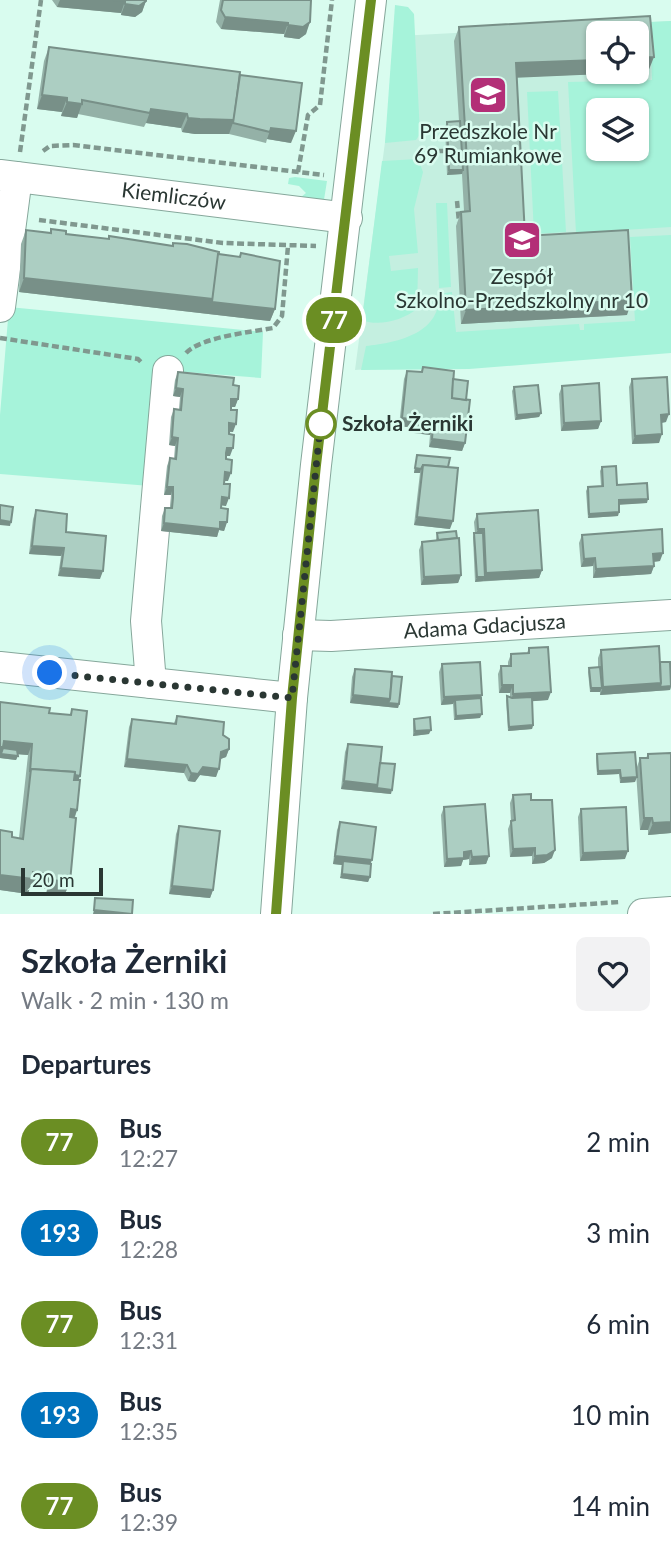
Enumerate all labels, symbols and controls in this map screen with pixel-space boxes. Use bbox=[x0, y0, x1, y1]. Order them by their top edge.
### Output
map controls bbox=[586, 21, 649, 161]
button: locate bbox=[586, 21, 649, 84]
school or university icon: Przedszkole Nr 69 Rumiankowe bbox=[467, 74, 509, 116]
button: layers bbox=[586, 98, 649, 161]
place label: Przedszkole Nr 69 Rumiankowe bbox=[414, 118, 562, 167]
street label: Kiemliczów bbox=[120, 176, 228, 214]
school or university icon: Zespół Szkolno-Przedszkolny nr 10 bbox=[501, 219, 543, 261]
place label: Zespół Szkolno-Przedszkolny nr 10 bbox=[396, 263, 648, 312]
line badge: 77 bbox=[302, 297, 366, 343]
text: 77 bbox=[320, 305, 348, 334]
marker: Szkoła Żerniki bbox=[306, 409, 336, 439]
place label: Szkoła Żerniki bbox=[342, 410, 473, 435]
street label: Adama Gdacjusza bbox=[403, 608, 566, 642]
your location bbox=[32, 655, 67, 690]
scale bar bbox=[21, 865, 103, 897]
text: 20 m bbox=[32, 868, 75, 891]
button: heart bbox=[576, 937, 650, 1011]
text: Szkoła Żerniki bbox=[21, 940, 227, 980]
text: Walk · 2 min · 130 m bbox=[21, 986, 229, 1014]
text: Departures bbox=[21, 1048, 151, 1080]
text: Bus bbox=[119, 1112, 162, 1144]
text: 2 min bbox=[586, 1126, 650, 1158]
text: 77 bbox=[46, 1127, 73, 1156]
text: 12:27 bbox=[119, 1144, 178, 1172]
text: Bus bbox=[119, 1203, 162, 1235]
text: 3 min bbox=[586, 1217, 650, 1249]
text: 193 bbox=[39, 1218, 80, 1247]
text: 12:28 bbox=[119, 1235, 178, 1263]
text: Bus bbox=[119, 1294, 162, 1326]
text: 6 min bbox=[586, 1308, 650, 1340]
text: 77 bbox=[46, 1309, 73, 1338]
text: 12:31 bbox=[119, 1326, 178, 1354]
text: Bus bbox=[119, 1385, 162, 1417]
text: 10 min bbox=[571, 1399, 650, 1431]
text: 193 bbox=[39, 1400, 80, 1429]
text: 12:35 bbox=[119, 1417, 178, 1445]
text: Bus bbox=[119, 1476, 162, 1508]
text: 14 min bbox=[571, 1490, 650, 1522]
text: 77 bbox=[46, 1491, 73, 1520]
text: 12:39 bbox=[119, 1508, 178, 1536]

